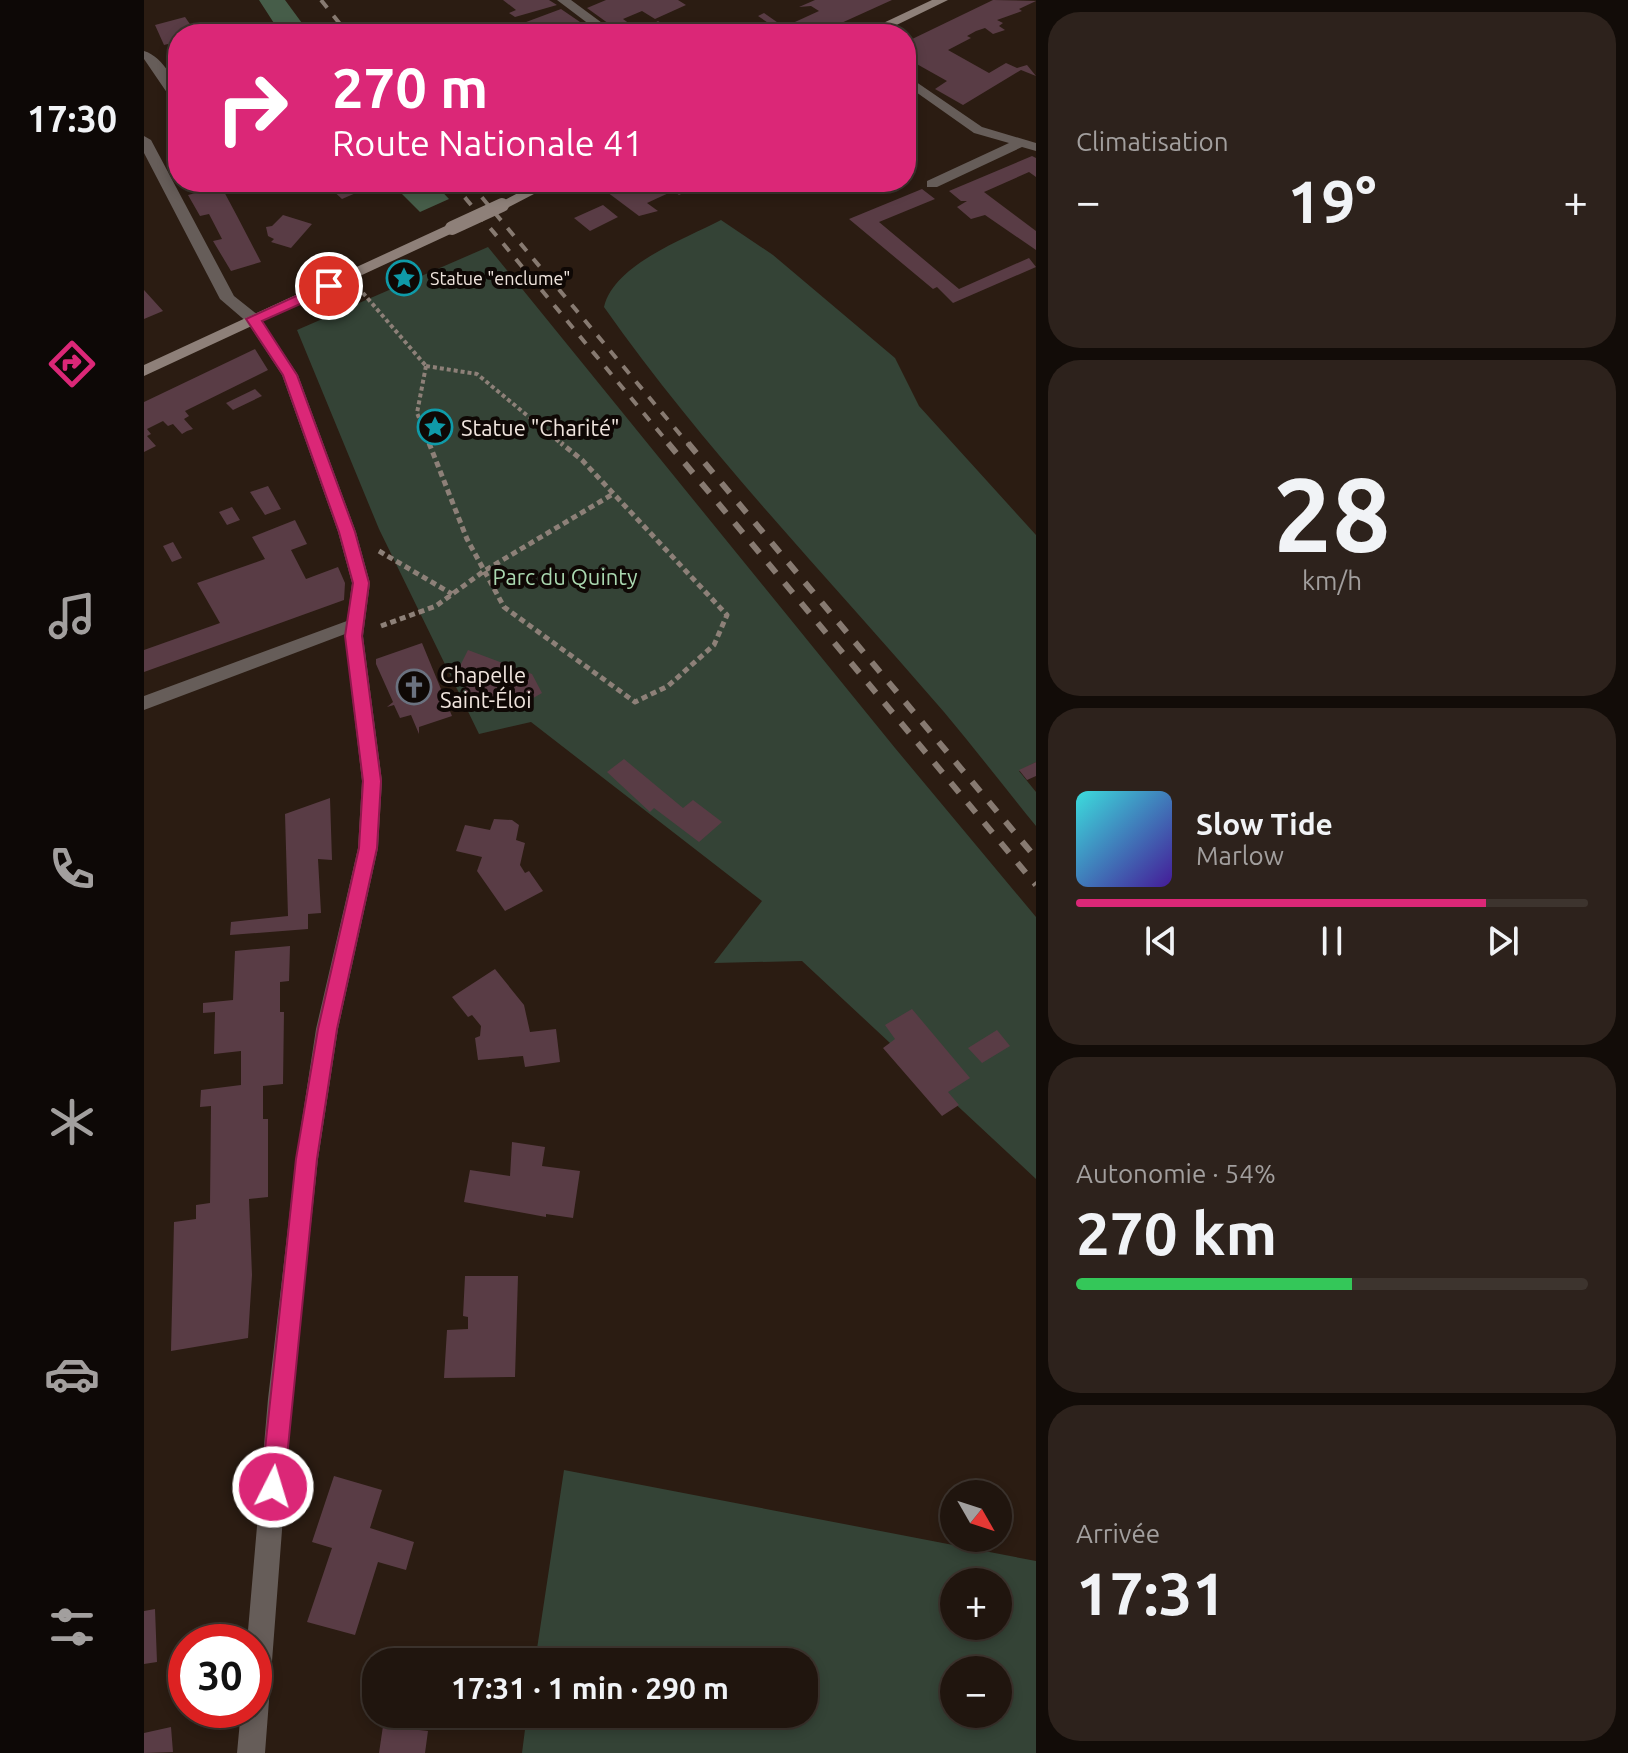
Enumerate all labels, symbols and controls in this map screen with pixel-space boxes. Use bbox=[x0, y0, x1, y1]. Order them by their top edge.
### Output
icon: right bbox=[200, 56, 304, 160]
text: 270 m bbox=[332, 56, 488, 119]
text: 17:30 bbox=[27, 98, 117, 139]
text: Route Nationale 41 bbox=[332, 122, 644, 163]
text: Climatisation bbox=[1076, 127, 1229, 156]
text: 19° bbox=[1288, 167, 1376, 234]
text: − bbox=[1076, 176, 1101, 225]
text: + bbox=[1563, 176, 1588, 225]
pin bbox=[295, 252, 363, 320]
place icon: Statue "enclume" bbox=[385, 259, 423, 297]
icon: arrive bbox=[307, 264, 351, 308]
place label: Statue "enclume" bbox=[430, 268, 570, 288]
icon: directions bbox=[44, 336, 100, 392]
place icon: Statue "Charité" bbox=[416, 408, 454, 446]
place label: Statue "Charité" bbox=[461, 415, 620, 440]
text: 28 bbox=[1273, 455, 1391, 572]
park label: Parc du Quinty bbox=[492, 564, 638, 589]
text: km/h bbox=[1302, 566, 1362, 595]
icon: music bbox=[44, 588, 100, 644]
place label: Chapelle Saint-Éloi bbox=[440, 662, 532, 712]
church icon: Chapelle Saint-Éloi bbox=[395, 668, 433, 706]
text: Slow Tide bbox=[1196, 807, 1333, 841]
icon: phone bbox=[44, 841, 100, 897]
text: Marlow bbox=[1196, 841, 1284, 870]
icon: previous bbox=[1139, 919, 1183, 963]
icon: pause bbox=[1310, 919, 1354, 963]
icon: next bbox=[1481, 919, 1525, 963]
icon: climate bbox=[44, 1094, 100, 1150]
text: Autonomie · 54% bbox=[1076, 1159, 1276, 1188]
text: 270 km bbox=[1076, 1199, 1277, 1266]
icon: car bbox=[44, 1346, 100, 1402]
position arrow bbox=[231, 1445, 315, 1529]
north arrow bbox=[940, 1480, 1012, 1552]
map controls bbox=[940, 1480, 1012, 1728]
text: Arrivée bbox=[1076, 1519, 1160, 1548]
text: 17:31 bbox=[1076, 1559, 1226, 1626]
button: + bbox=[940, 1568, 1012, 1640]
icon: filters bbox=[44, 1599, 100, 1655]
speed limit sign: 30 bbox=[168, 1624, 272, 1728]
button: − bbox=[940, 1656, 1012, 1728]
text: 17:31 · 1 min · 290 m bbox=[451, 1671, 729, 1705]

